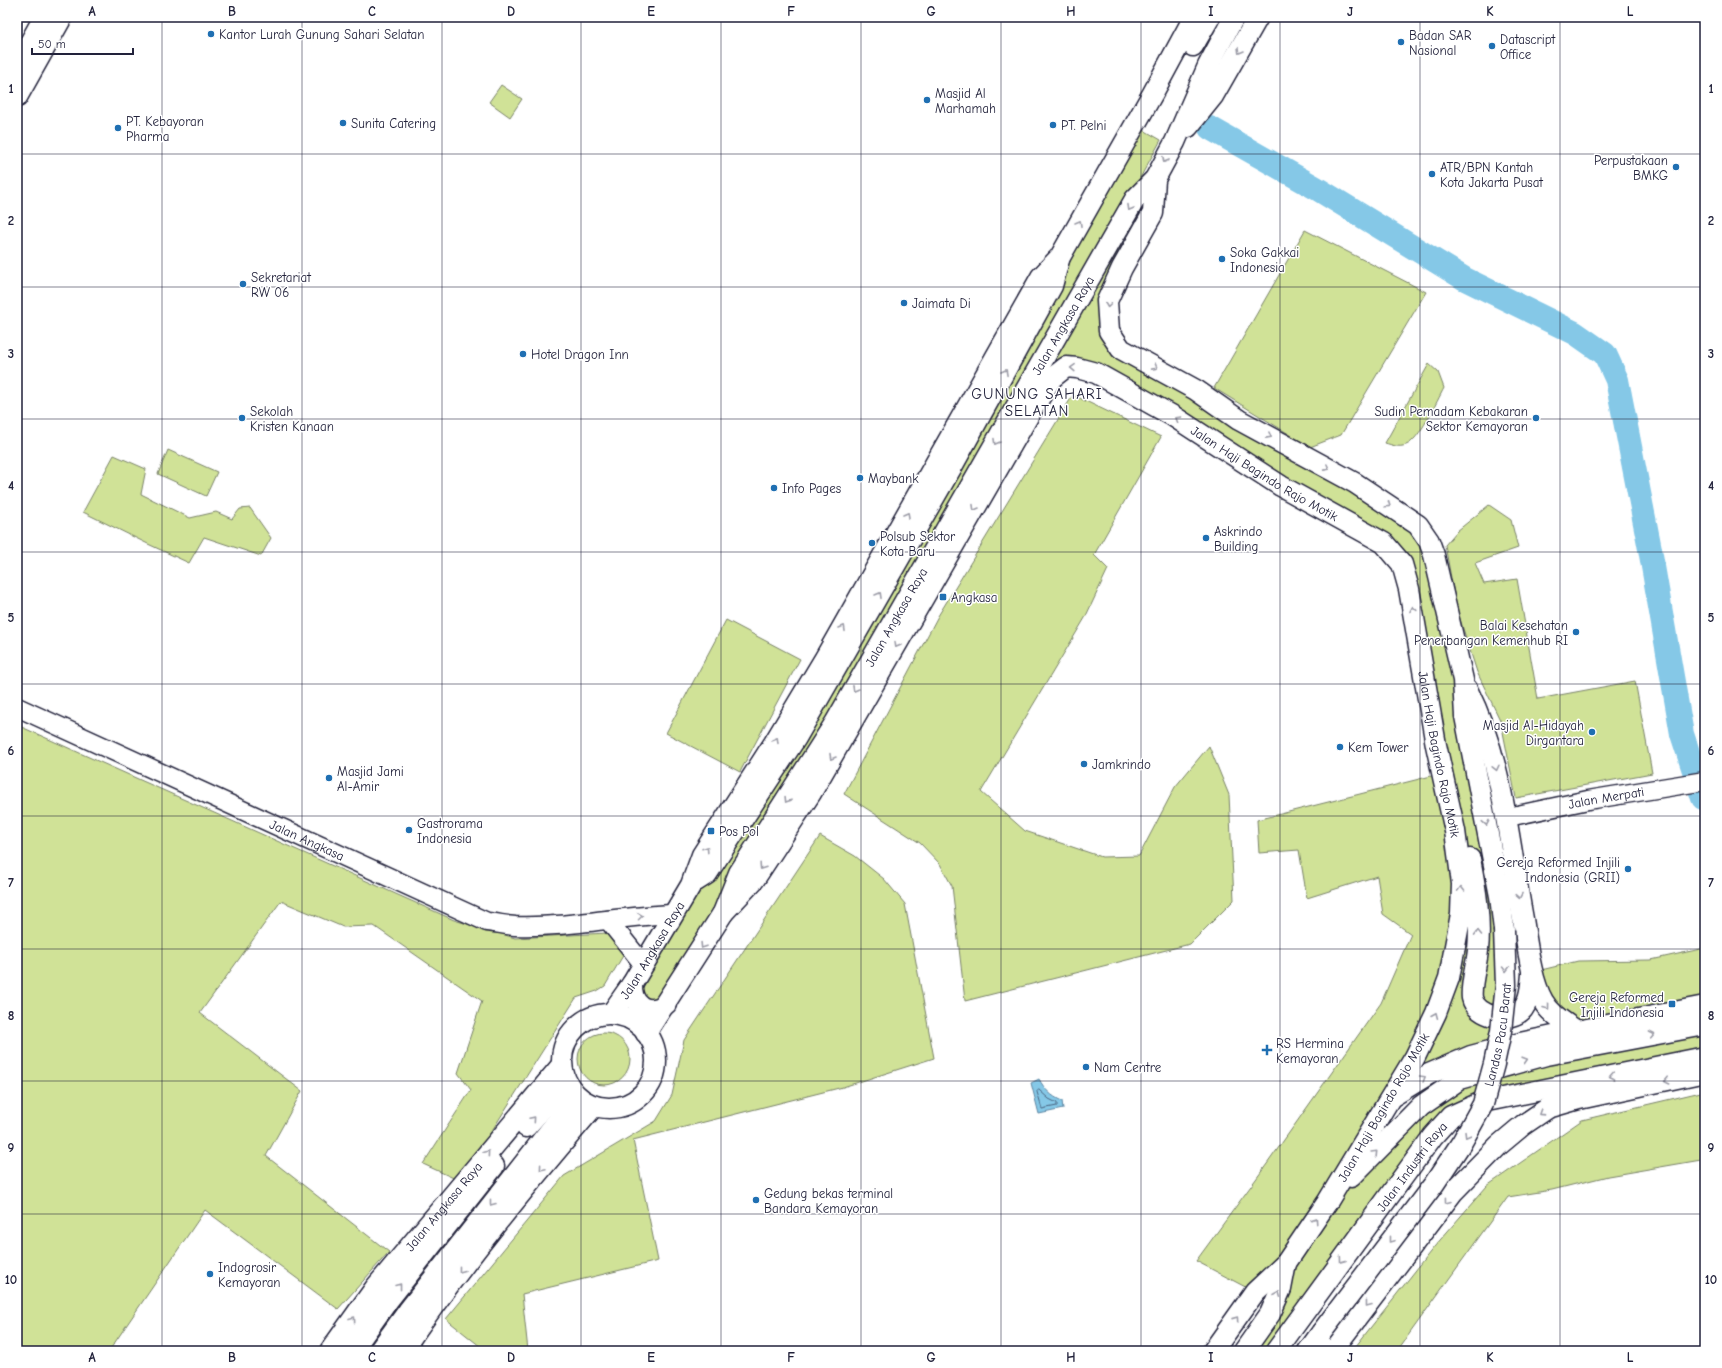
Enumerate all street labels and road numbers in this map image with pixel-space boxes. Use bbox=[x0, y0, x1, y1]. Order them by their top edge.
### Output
street label: Jalan Angkasa Raya bbox=[1029, 274, 1097, 378]
street label: Jalan Haji Bagindo Rajo Motik bbox=[1188, 423, 1341, 524]
street label: Jalan Angkasa Raya bbox=[862, 565, 930, 669]
street label: Jalan Haji Bagindo Rajo Motik bbox=[1415, 670, 1463, 839]
street label: Jalan Merpati bbox=[1567, 784, 1645, 812]
street label: Jalan Angkasa bbox=[267, 817, 347, 864]
street label: Jalan Angkasa Raya bbox=[617, 899, 688, 1002]
street label: Landas Pacu Barat bbox=[1481, 981, 1514, 1088]
street label: Jalan Haji Bagindo Rajo Motik bbox=[1335, 1030, 1433, 1184]
street label: Jalan Industri Raya bbox=[1374, 1119, 1450, 1214]
street label: Jalan Angkasa Raya bbox=[402, 1159, 485, 1254]

